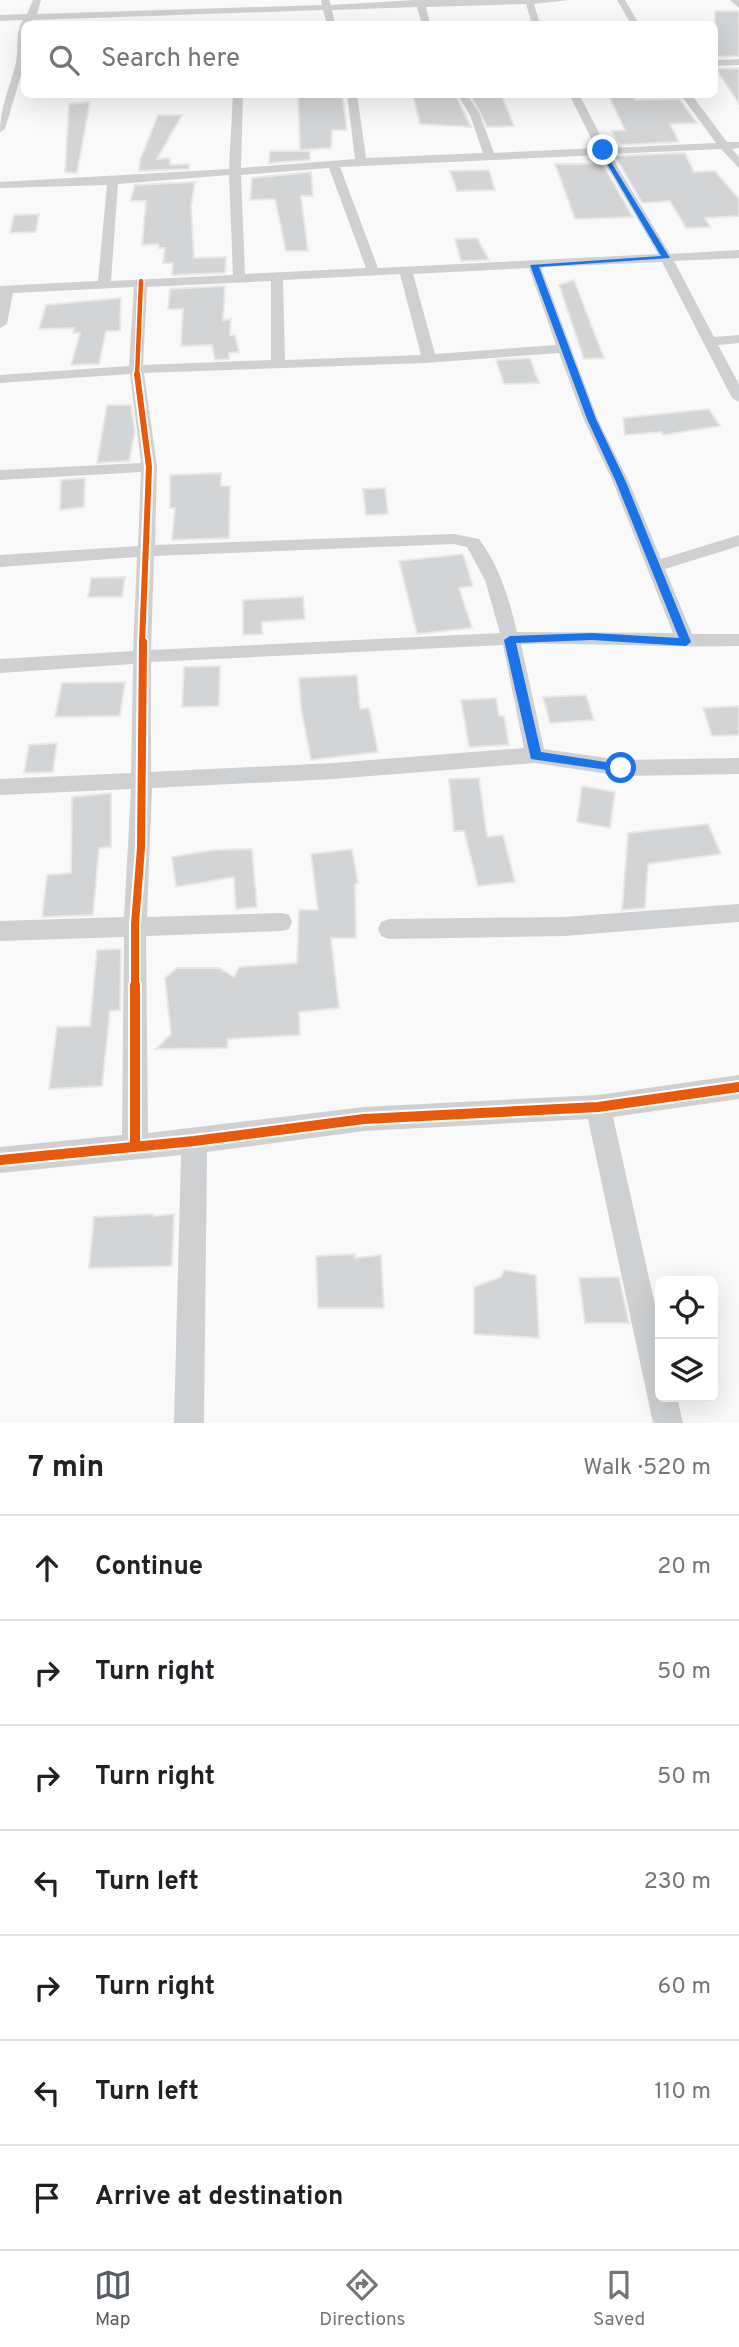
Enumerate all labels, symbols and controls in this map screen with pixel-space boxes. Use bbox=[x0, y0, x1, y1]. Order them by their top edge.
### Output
search box bbox=[21, 21, 718, 98]
icon: search bbox=[45, 41, 83, 79]
text: Search here bbox=[101, 43, 240, 76]
route end bbox=[587, 134, 618, 165]
route start bbox=[605, 752, 636, 783]
map controls bbox=[655, 1276, 718, 1402]
button: locate bbox=[655, 1276, 718, 1339]
button: layers bbox=[655, 1339, 718, 1402]
text: 7 min bbox=[28, 1450, 104, 1487]
text: Walk · 520 m bbox=[583, 1454, 711, 1483]
icon: ahead bbox=[28, 1549, 66, 1587]
text: Continue bbox=[95, 1551, 203, 1584]
text: 20 m bbox=[657, 1553, 711, 1582]
icon: right bbox=[28, 1654, 66, 1692]
text: Turn right bbox=[95, 1656, 215, 1689]
text: 50 m bbox=[657, 1658, 711, 1687]
icon: right bbox=[28, 1759, 66, 1797]
text: Turn right bbox=[95, 1761, 215, 1794]
text: 50 m bbox=[657, 1763, 711, 1792]
icon: left bbox=[28, 1864, 66, 1902]
text: Turn left bbox=[95, 1866, 199, 1899]
text: 230 m bbox=[644, 1868, 711, 1897]
icon: right bbox=[28, 1969, 66, 2007]
text: Turn right bbox=[95, 1971, 215, 2004]
text: 60 m bbox=[658, 1973, 711, 2002]
icon: left bbox=[28, 2074, 66, 2112]
text: Turn left bbox=[95, 2076, 199, 2109]
text: 110 m bbox=[654, 2078, 711, 2107]
icon: arrive bbox=[28, 2179, 66, 2217]
text: Arrive at destination bbox=[95, 2181, 343, 2214]
tab: Map bbox=[94, 2266, 132, 2332]
tab: Directions bbox=[319, 2266, 406, 2332]
tab: Saved bbox=[593, 2266, 645, 2332]

